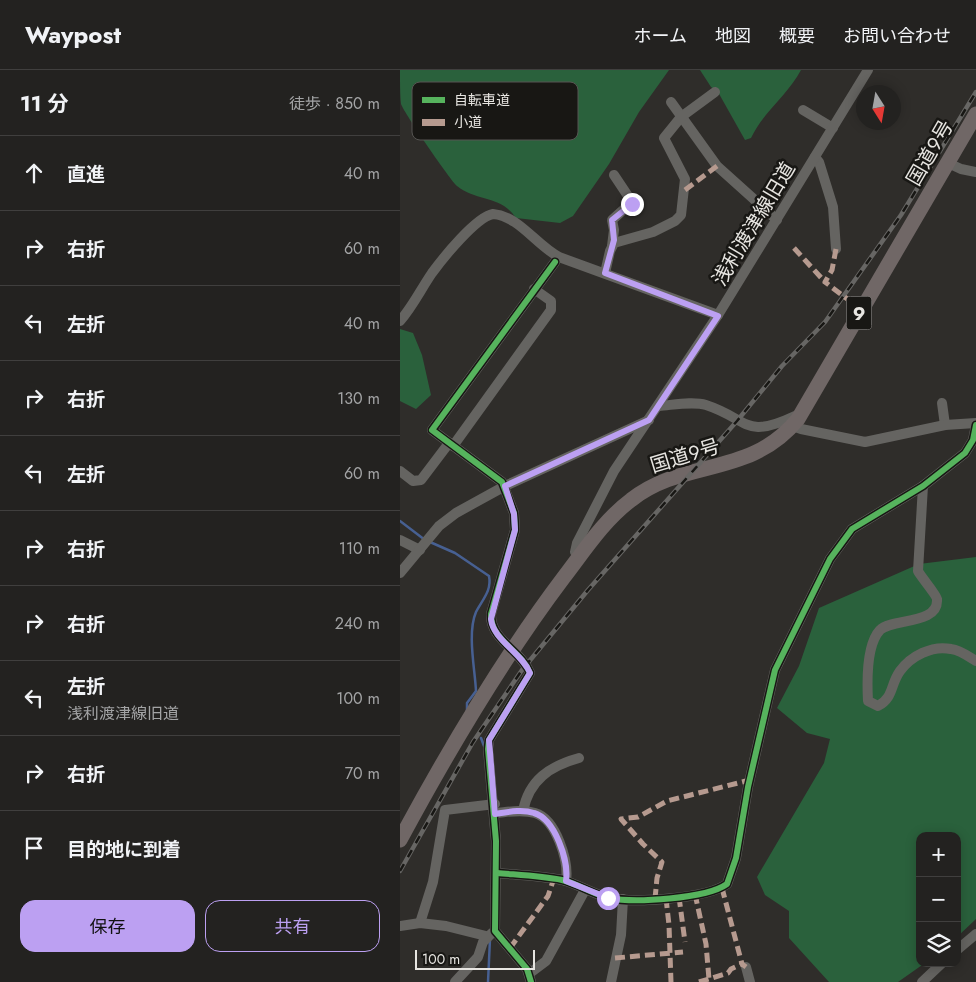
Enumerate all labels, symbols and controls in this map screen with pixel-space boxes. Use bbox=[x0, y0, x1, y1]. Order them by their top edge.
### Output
text: Waypost bbox=[25, 17, 121, 52]
text: ホーム bbox=[634, 23, 687, 49]
text: 地図 bbox=[715, 23, 751, 49]
text: 概要 bbox=[779, 23, 815, 49]
text: お問い合わせ bbox=[843, 23, 951, 49]
legend bbox=[412, 82, 578, 140]
north arrow bbox=[856, 85, 901, 130]
text: 11 分 bbox=[20, 89, 69, 119]
text: 自転車道 bbox=[454, 90, 510, 110]
text: 徒歩 · 850 m bbox=[289, 92, 380, 115]
text: 小道 bbox=[454, 112, 482, 132]
street label: 国道9号 bbox=[900, 115, 960, 191]
street label: 浅利渡津線旧道 bbox=[706, 157, 802, 291]
icon: ahead bbox=[20, 159, 48, 187]
text: 直進 bbox=[67, 161, 105, 188]
text: 40 m bbox=[344, 162, 380, 185]
route end bbox=[621, 193, 644, 216]
icon: right bbox=[20, 234, 48, 262]
text: 右折 bbox=[67, 236, 105, 263]
text: 60 m bbox=[344, 237, 380, 260]
road number: 9 bbox=[846, 297, 872, 330]
icon: left bbox=[20, 309, 48, 337]
text: 左折 bbox=[67, 311, 105, 338]
text: 40 m bbox=[344, 312, 380, 335]
icon: right bbox=[20, 384, 48, 412]
text: 右折 bbox=[67, 386, 105, 413]
text: 130 m bbox=[337, 387, 380, 410]
street label: 国道9号 bbox=[647, 432, 723, 480]
icon: left bbox=[20, 459, 48, 487]
text: 左折 bbox=[67, 461, 105, 488]
text: 60 m bbox=[344, 462, 380, 485]
icon: right bbox=[20, 534, 48, 562]
text: 右折 bbox=[67, 536, 105, 563]
text: 110 m bbox=[339, 537, 380, 560]
icon: right bbox=[20, 609, 48, 637]
text: 右折 bbox=[67, 611, 105, 638]
text: 240 m bbox=[335, 612, 380, 635]
text: 左折 bbox=[67, 673, 105, 700]
icon: left bbox=[20, 684, 48, 712]
text: 100 m bbox=[336, 687, 380, 710]
text: 浅利渡津線旧道 bbox=[67, 702, 179, 725]
icon: right bbox=[20, 759, 48, 787]
text: 右折 bbox=[67, 761, 105, 788]
text: 70 m bbox=[345, 762, 380, 785]
map controls bbox=[916, 832, 961, 967]
button: + bbox=[916, 832, 961, 877]
icon: arrive bbox=[20, 834, 48, 862]
text: 目的地に到着 bbox=[67, 836, 181, 863]
button: − bbox=[916, 877, 961, 922]
route start bbox=[597, 887, 620, 910]
button: 保存 bbox=[20, 900, 195, 952]
button: 共有 bbox=[205, 900, 380, 952]
button: layers bbox=[916, 922, 961, 967]
scale bar bbox=[415, 947, 535, 970]
text: 100 m bbox=[422, 949, 460, 969]

